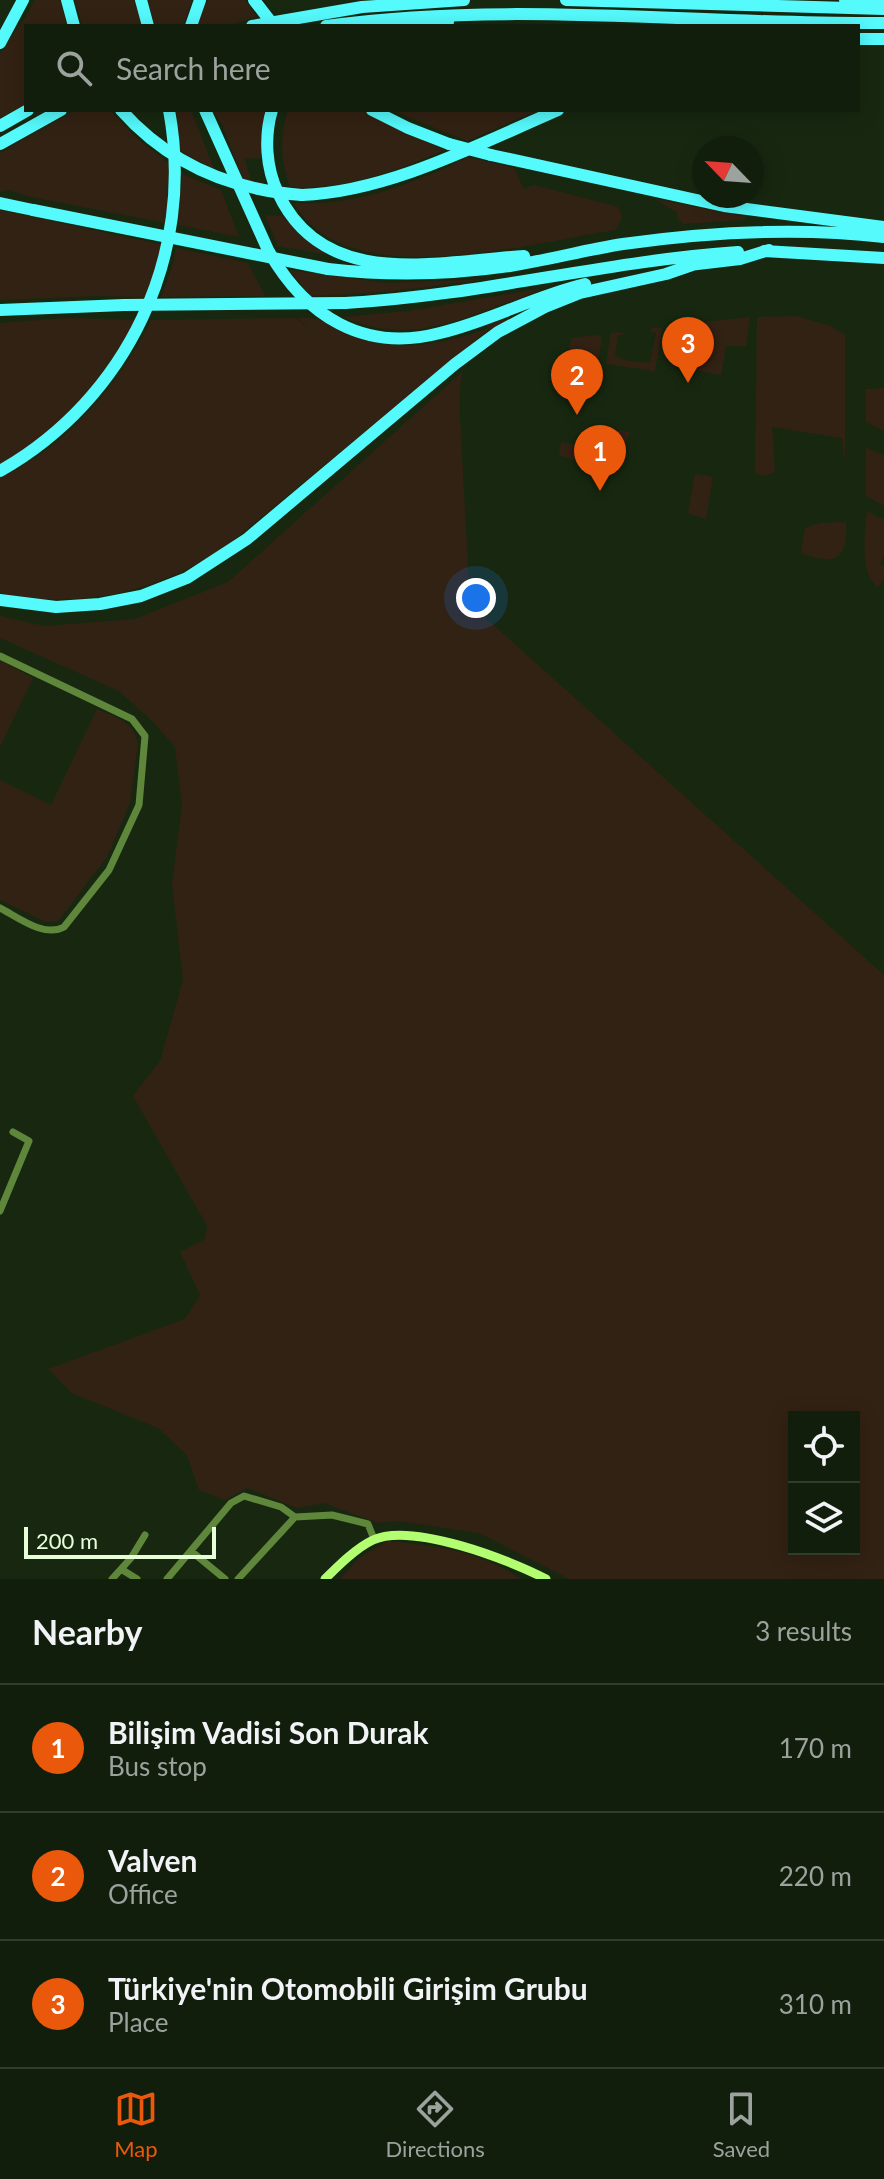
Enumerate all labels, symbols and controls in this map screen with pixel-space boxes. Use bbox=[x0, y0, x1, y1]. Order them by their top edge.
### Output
search box bbox=[24, 24, 860, 112]
icon: search bbox=[52, 46, 96, 90]
text: Search here bbox=[116, 50, 271, 86]
north arrow bbox=[692, 136, 764, 208]
pin: 3 bbox=[662, 317, 714, 383]
pin: 2 bbox=[551, 349, 603, 415]
pin: 1 bbox=[574, 425, 626, 491]
your location bbox=[456, 578, 496, 618]
map controls bbox=[788, 1411, 860, 1555]
button: locate bbox=[788, 1411, 860, 1483]
button: layers bbox=[788, 1483, 860, 1555]
scale bar bbox=[24, 1523, 216, 1559]
text: 200 m bbox=[36, 1527, 98, 1554]
text: Nearby bbox=[32, 1611, 143, 1652]
text: 3 results bbox=[755, 1615, 852, 1647]
text: Bilişim Vadisi Son Durak bbox=[108, 1714, 428, 1750]
text: 1 bbox=[50, 1732, 66, 1764]
text: 170 m bbox=[779, 1732, 852, 1764]
text: Bus stop bbox=[108, 1750, 207, 1782]
text: Valven bbox=[108, 1842, 198, 1878]
text: 2 bbox=[50, 1860, 66, 1892]
text: 220 m bbox=[779, 1860, 852, 1892]
text: Office bbox=[108, 1878, 178, 1910]
text: Türkiye'nin Otomobili Girişim Grubu bbox=[108, 1970, 588, 2006]
text: 3 bbox=[50, 1988, 66, 2020]
text: 310 m bbox=[779, 1988, 852, 2020]
text: Place bbox=[108, 2006, 169, 2038]
tab: Map bbox=[114, 2087, 158, 2162]
tab: Directions bbox=[386, 2087, 485, 2162]
tab: Saved bbox=[713, 2087, 770, 2162]

